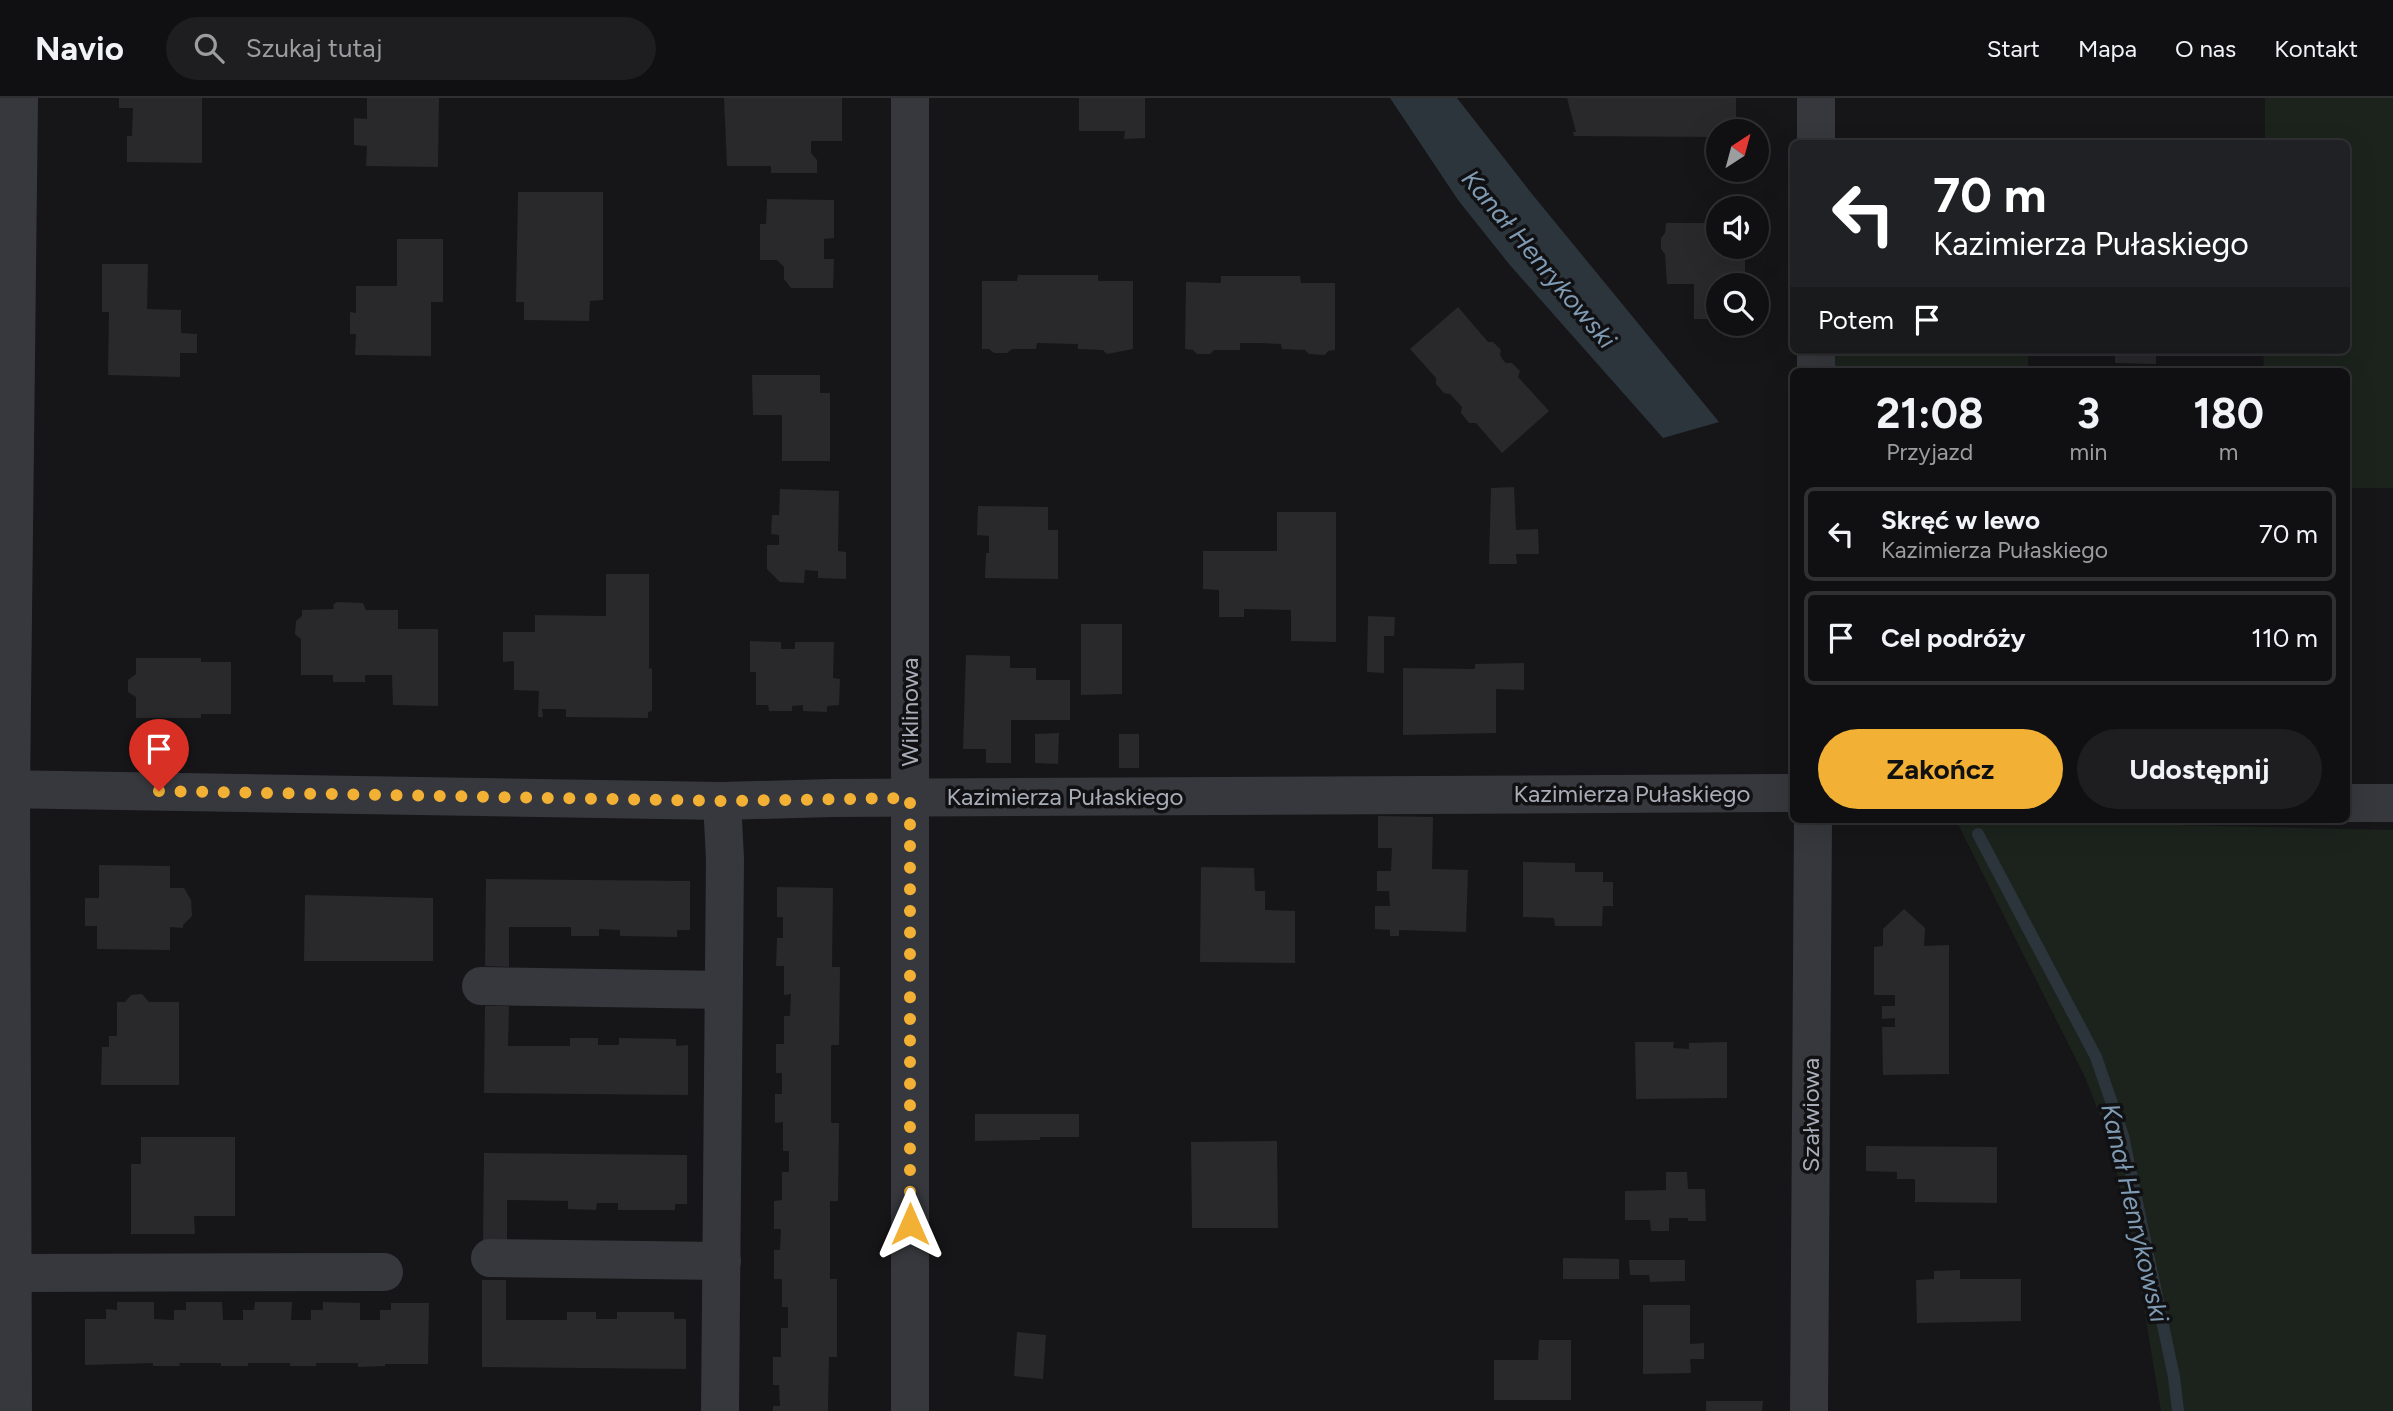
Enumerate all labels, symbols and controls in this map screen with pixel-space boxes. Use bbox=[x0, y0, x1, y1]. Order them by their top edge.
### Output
search box bbox=[166, 17, 656, 80]
text: Navio bbox=[35, 29, 124, 68]
icon: search bbox=[190, 29, 228, 67]
text: Szukaj tutaj bbox=[246, 32, 382, 64]
text: Start bbox=[1987, 34, 2040, 63]
text: Mapa bbox=[2078, 34, 2137, 63]
text: O nas bbox=[2175, 34, 2236, 63]
text: Kontakt bbox=[2274, 34, 2358, 63]
north arrow bbox=[1706, 119, 1769, 182]
map controls bbox=[1706, 119, 1769, 336]
water label: Kanał Henrykowski bbox=[1455, 163, 1624, 356]
text: 70 m bbox=[1933, 165, 2046, 224]
icon: left bbox=[1818, 168, 1909, 259]
button: sound bbox=[1706, 196, 1769, 259]
text: Kazimierza Pułaskiego bbox=[1933, 225, 2249, 263]
button: search bbox=[1706, 273, 1769, 336]
icon: arrive bbox=[1908, 301, 1946, 339]
text: Potem bbox=[1818, 304, 1894, 336]
text: 21:08 bbox=[1876, 388, 1984, 439]
text: 3 bbox=[2077, 388, 2100, 439]
text: 180 bbox=[2193, 388, 2264, 439]
text: Przyjazd bbox=[1886, 438, 1973, 466]
text: min bbox=[2070, 438, 2107, 466]
text: m bbox=[2219, 438, 2238, 466]
text: Skręć w lewo bbox=[1881, 504, 2040, 536]
icon: left bbox=[1822, 515, 1860, 553]
text: 70 m bbox=[2259, 518, 2318, 550]
text: Kazimierza Pułaskiego bbox=[1881, 536, 2108, 564]
icon: arrive bbox=[1822, 619, 1860, 657]
text: Cel podróży bbox=[1881, 622, 2025, 654]
text: 110 m bbox=[2251, 622, 2318, 654]
street label: Wiklinowa bbox=[895, 658, 924, 766]
pin bbox=[129, 719, 189, 791]
button: Zakończ bbox=[1818, 729, 2063, 809]
button: Udostępnij bbox=[2077, 729, 2322, 809]
icon: arrive bbox=[140, 730, 178, 768]
street label: Kazimierza Pułaskiego bbox=[1514, 779, 1750, 808]
street label: Kazimierza Pułaskiego bbox=[947, 782, 1183, 811]
street label: Szałwiowa bbox=[1796, 1058, 1825, 1172]
water label: Kanał Henrykowski bbox=[2094, 1100, 2176, 1326]
position arrow bbox=[873, 1187, 947, 1261]

